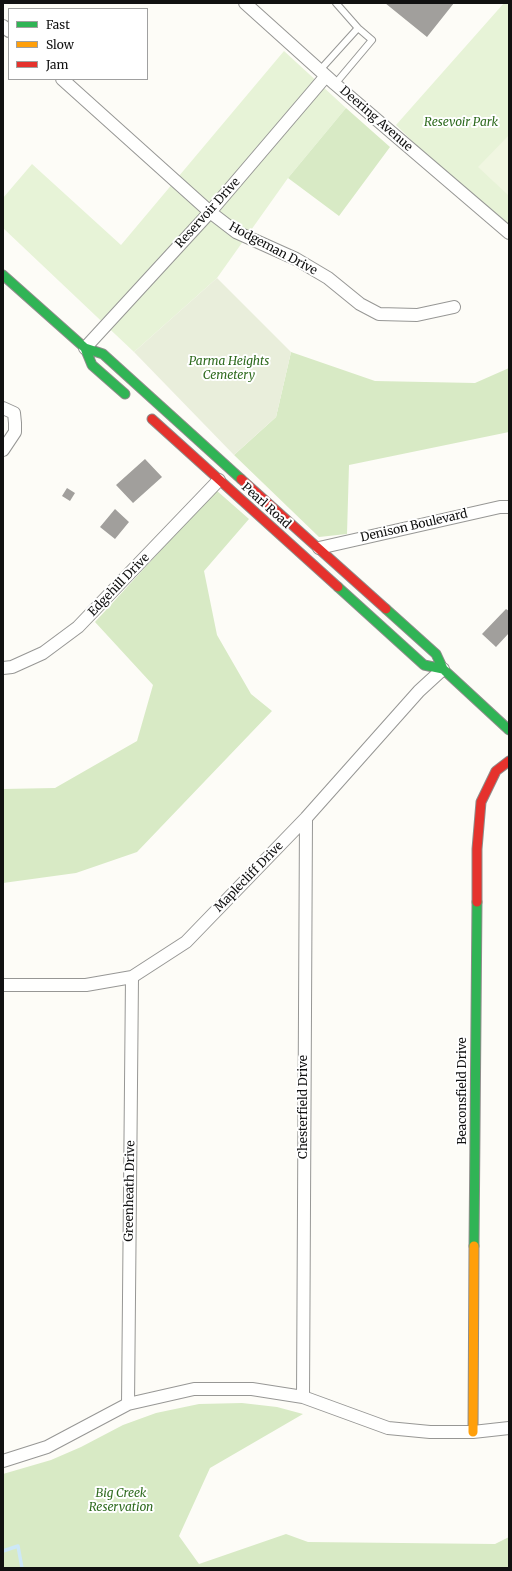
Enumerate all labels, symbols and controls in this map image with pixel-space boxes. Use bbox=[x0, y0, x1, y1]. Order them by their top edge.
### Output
legend bbox=[8, 8, 148, 80]
text: Fast bbox=[46, 17, 70, 32]
text: Slow bbox=[46, 37, 74, 52]
text: Jam bbox=[46, 57, 68, 72]
street label: Deering Avenue bbox=[337, 84, 415, 154]
park label: Resevoir Park bbox=[424, 116, 498, 130]
street label: Reservoir Drive bbox=[173, 175, 243, 251]
street label: Hodgeman Drive bbox=[227, 220, 319, 278]
park label: Parma Heights Cemetery bbox=[189, 355, 269, 383]
street label: Pearl Road bbox=[239, 480, 293, 532]
street label: Denison Boulevard bbox=[359, 507, 469, 545]
street label: Edgehill Drive bbox=[86, 551, 152, 619]
street label: Maplecliff Drive bbox=[212, 839, 286, 915]
street label: Beaconsfield Drive bbox=[456, 1037, 470, 1145]
street label: Chesterfield Drive bbox=[297, 1055, 311, 1159]
street label: Greenheath Drive bbox=[122, 1140, 138, 1242]
park label: Big Creek Reservation bbox=[89, 1487, 153, 1515]

